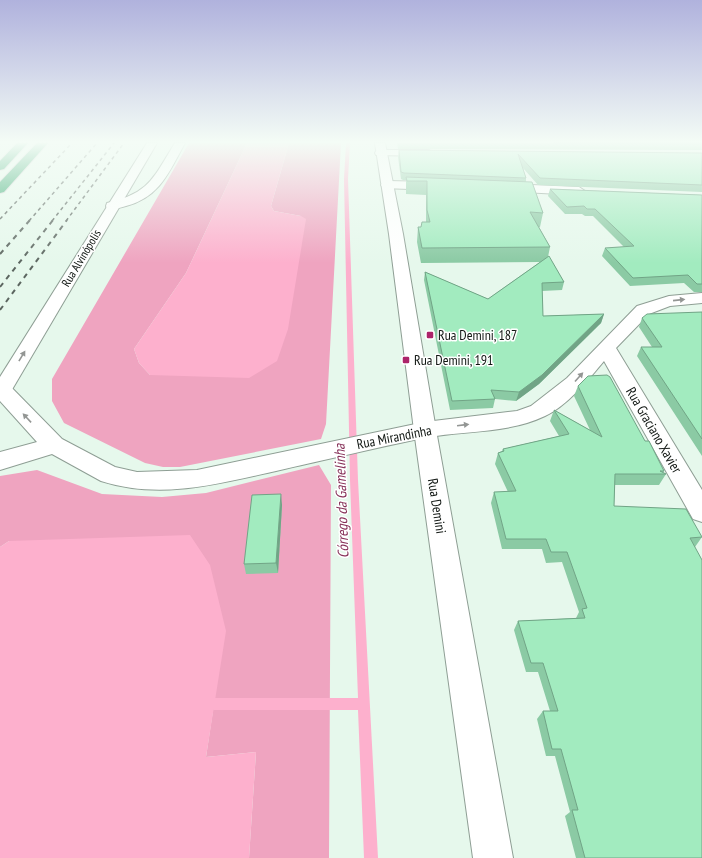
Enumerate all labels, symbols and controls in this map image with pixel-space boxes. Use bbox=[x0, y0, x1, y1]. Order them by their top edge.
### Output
street label: Rua Alvinópolis bbox=[58, 227, 104, 289]
one-way arrow bbox=[673, 297, 685, 303]
place label: Rua Demini, 187 bbox=[438, 326, 517, 344]
marker: Rua Demini, 187 bbox=[425, 330, 435, 340]
one-way arrow bbox=[18, 350, 25, 362]
place label: Rua Demini, 191 bbox=[414, 351, 493, 369]
marker: Rua Demini, 191 bbox=[401, 355, 411, 365]
one-way arrow bbox=[574, 372, 584, 382]
street label: Rua Graciano Xavier bbox=[622, 384, 686, 476]
one-way arrow bbox=[22, 413, 32, 423]
street label: Rua Mirandinha bbox=[355, 421, 433, 453]
one-way arrow bbox=[457, 422, 469, 428]
water label: Córrego da Gamelinha bbox=[329, 443, 352, 558]
street label: Rua Demini bbox=[424, 477, 450, 535]

